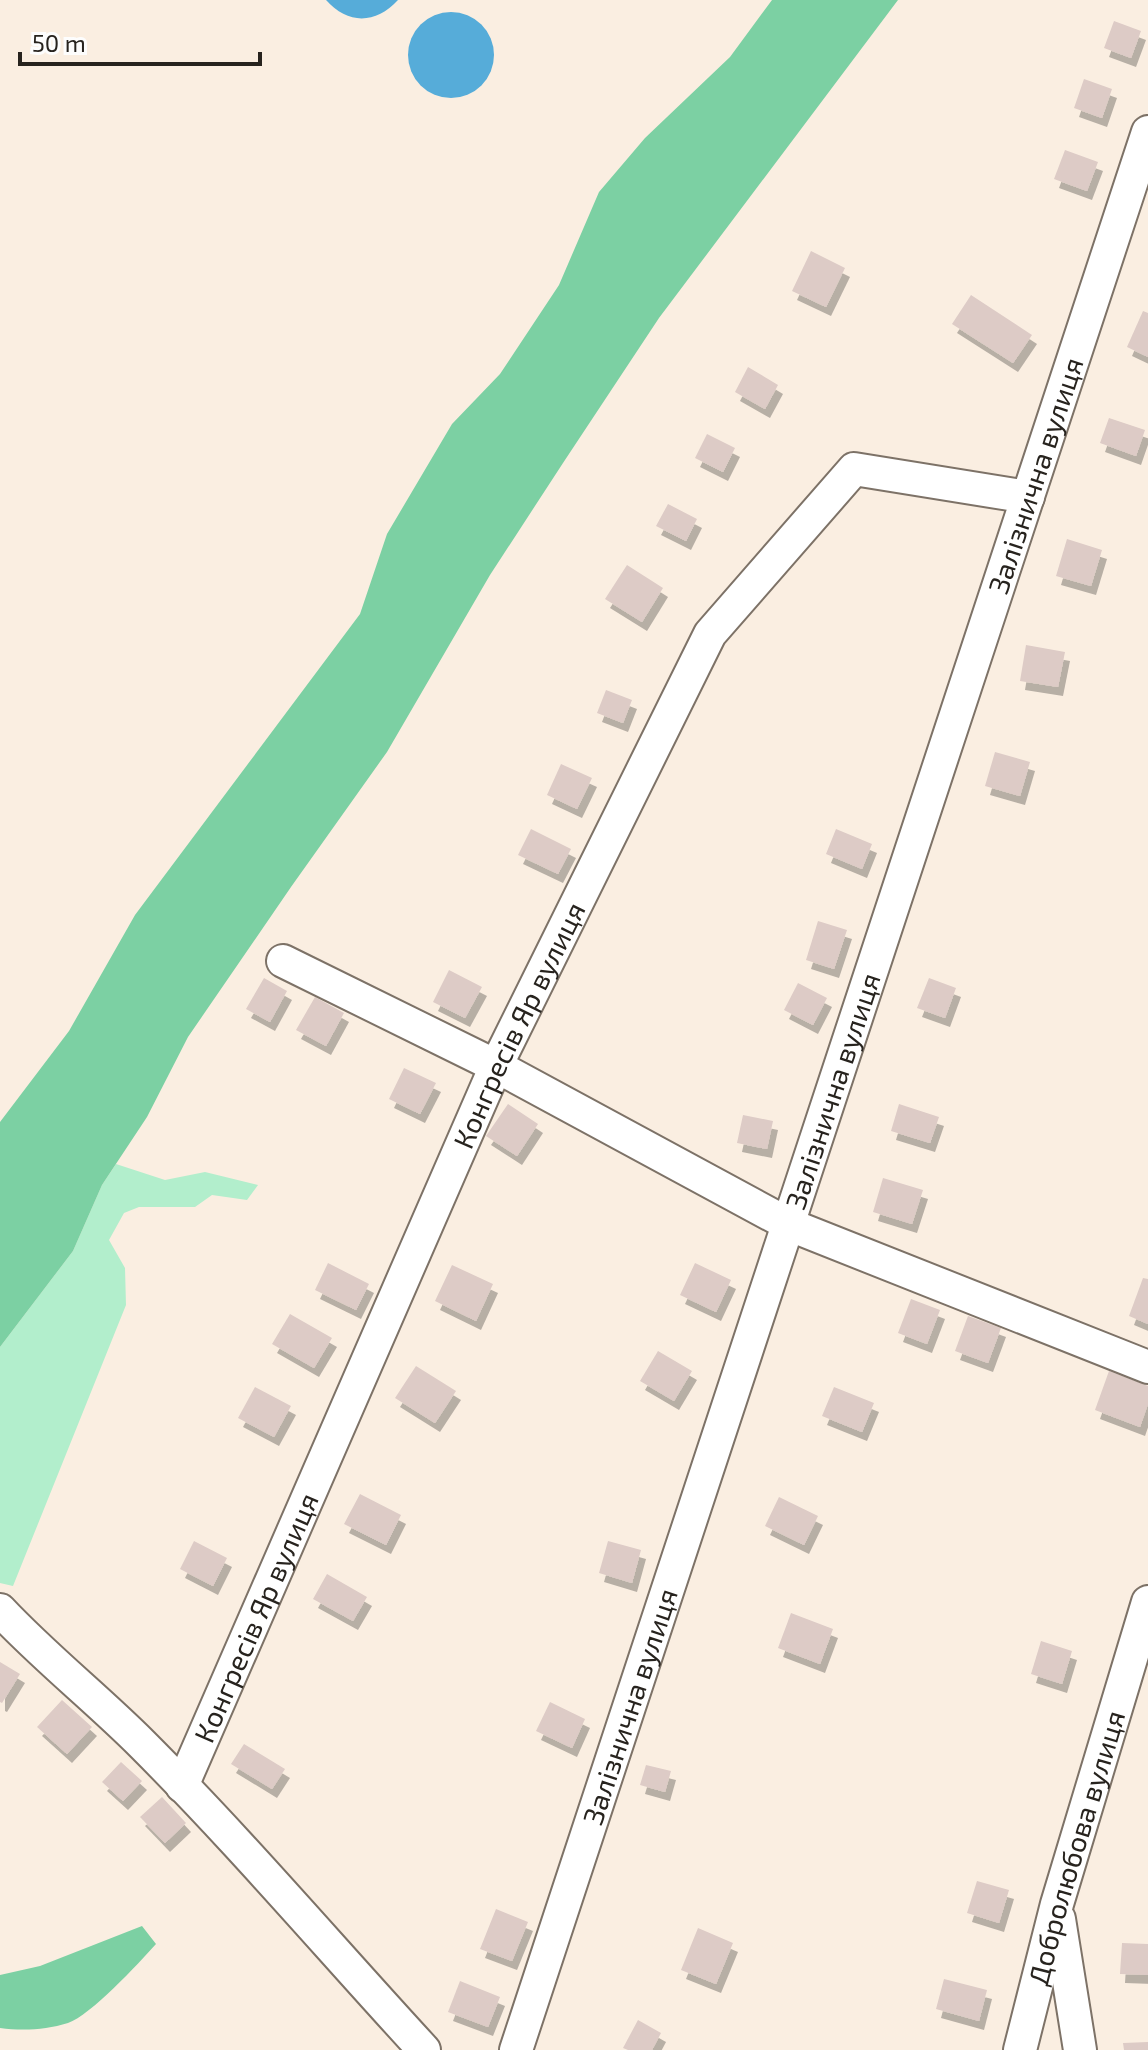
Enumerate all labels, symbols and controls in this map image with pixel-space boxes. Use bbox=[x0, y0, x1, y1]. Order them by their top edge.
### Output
scale bar bbox=[20, 16, 260, 66]
text: 50 m bbox=[32, 28, 86, 57]
street label: Залізнична вулиця bbox=[980, 353, 1090, 598]
street label: Конгресів Яр вулиця bbox=[445, 896, 592, 1153]
street label: Залізнична вулиця bbox=[777, 968, 887, 1213]
street label: Конгресів Яр вулиця bbox=[186, 1487, 325, 1747]
street label: Залізнична вулиця bbox=[575, 1584, 684, 1829]
street label: Добролюбова вулиця bbox=[1020, 1706, 1131, 1988]

